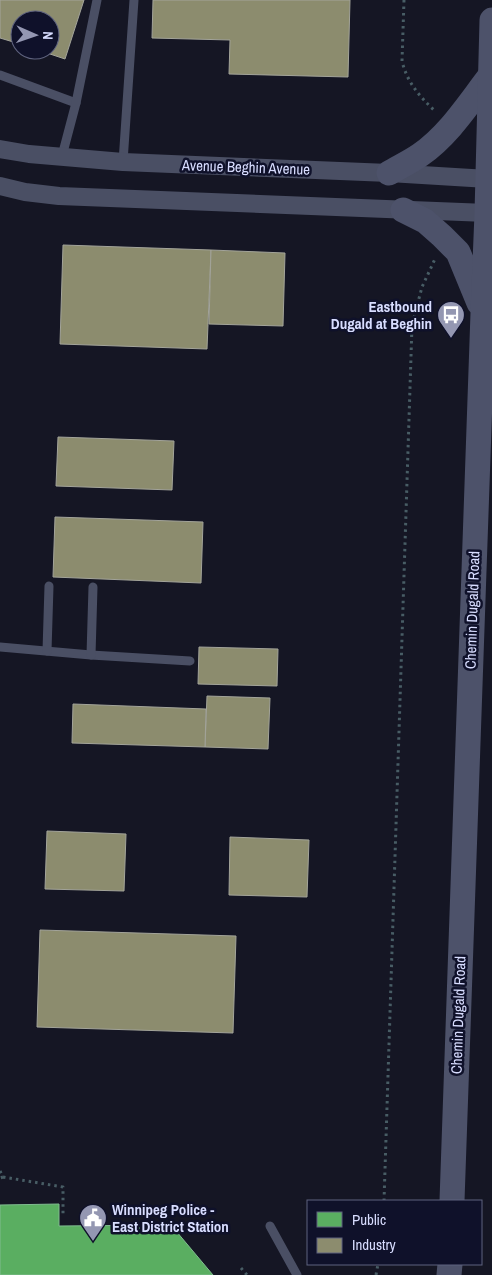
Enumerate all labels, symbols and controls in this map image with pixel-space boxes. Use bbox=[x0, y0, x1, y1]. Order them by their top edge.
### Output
north arrow bbox=[10, 10, 60, 60]
text: N bbox=[39, 31, 57, 40]
street label: Avenue Beghin Avenue bbox=[181, 154, 311, 180]
place label: Eastbound Dugald at Beghin bbox=[331, 296, 432, 334]
bus stop icon: Eastbound Dugald at Beghin bbox=[436, 300, 466, 339]
street label: Chemin Dugald Road bbox=[459, 551, 485, 669]
street label: Chemin Dugald Road bbox=[445, 956, 471, 1074]
place label: Winnipeg Police - East District Station bbox=[112, 1199, 229, 1237]
legend bbox=[307, 1200, 482, 1265]
public building icon: Winnipeg Police - East District Station bbox=[78, 1203, 108, 1242]
text: Public bbox=[352, 1209, 386, 1230]
text: Industry bbox=[352, 1234, 397, 1255]

